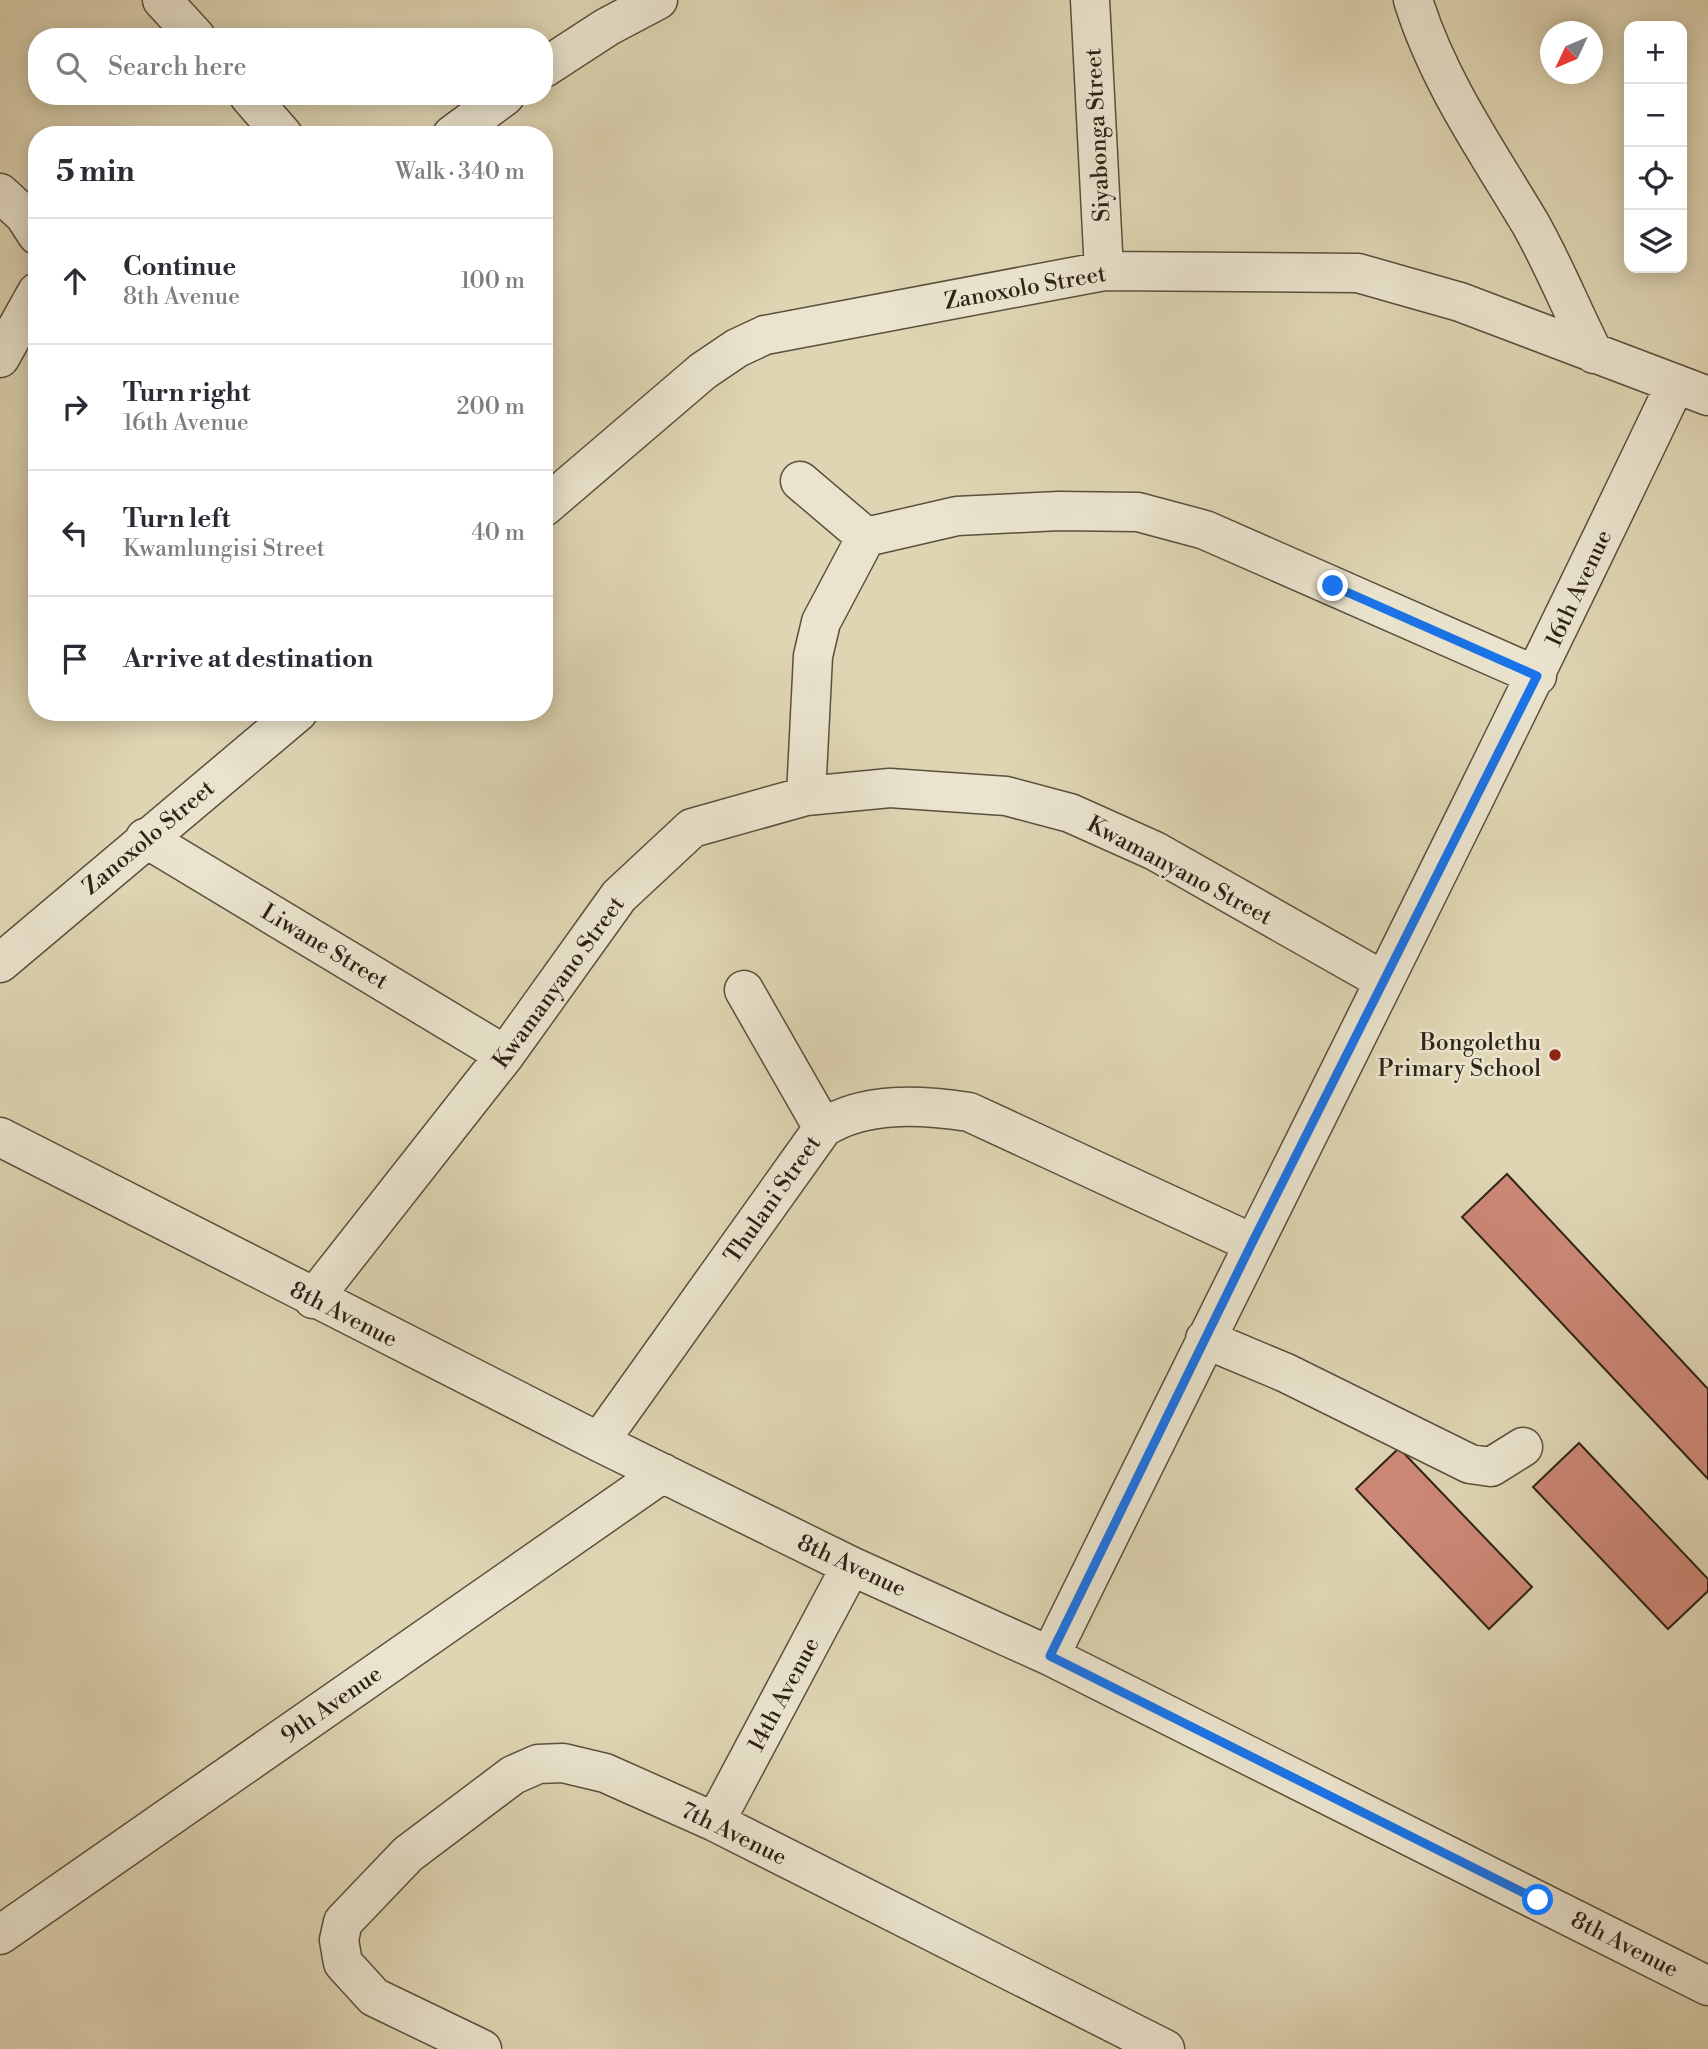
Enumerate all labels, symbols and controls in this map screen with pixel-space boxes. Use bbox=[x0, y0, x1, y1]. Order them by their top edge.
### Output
north arrow bbox=[1540, 21, 1603, 84]
map controls bbox=[1624, 21, 1687, 273]
button: + bbox=[1624, 21, 1687, 84]
search box bbox=[28, 28, 553, 105]
street label: Siyabonga Street bbox=[1079, 47, 1117, 223]
icon: search bbox=[52, 48, 90, 86]
text: Search here bbox=[108, 51, 247, 83]
button: − bbox=[1624, 84, 1687, 147]
button: locate bbox=[1624, 147, 1687, 210]
text: 5 min bbox=[56, 153, 135, 191]
text: Walk · 340 m bbox=[395, 158, 525, 186]
button: layers bbox=[1624, 210, 1687, 273]
text: Continue bbox=[123, 251, 236, 283]
street label: Zanoxolo Street bbox=[942, 260, 1108, 316]
icon: ahead bbox=[56, 262, 94, 300]
text: 100 m bbox=[460, 267, 525, 295]
text: 8th Avenue bbox=[123, 283, 240, 311]
text: Turn right bbox=[123, 377, 251, 409]
icon: right bbox=[56, 388, 94, 426]
text: 200 m bbox=[457, 393, 525, 421]
text: 16th Avenue bbox=[123, 409, 249, 437]
text: Turn left bbox=[123, 503, 231, 535]
icon: left bbox=[56, 514, 94, 552]
text: 40 m bbox=[471, 519, 525, 547]
street label: 16th Avenue bbox=[1540, 526, 1618, 651]
text: Kwamlungisi Street bbox=[123, 535, 325, 563]
route end bbox=[1317, 570, 1348, 601]
icon: arrive bbox=[56, 640, 94, 678]
text: Arrive at destination bbox=[123, 643, 373, 675]
street label: Zanoxolo Street bbox=[77, 774, 220, 901]
street label: Kwamanyano Street bbox=[1082, 810, 1277, 932]
street label: Kwamanyano Street bbox=[487, 891, 631, 1074]
street label: Liwane Street bbox=[256, 898, 393, 996]
place label: Bongolethu Primary School bbox=[1378, 1029, 1541, 1083]
marker: Bongolethu Primary School bbox=[1547, 1047, 1563, 1063]
street label: Thulani Street bbox=[718, 1130, 827, 1269]
street label: 8th Avenue bbox=[285, 1276, 402, 1354]
street label: 8th Avenue bbox=[793, 1529, 910, 1603]
street label: 14th Avenue bbox=[742, 1633, 826, 1756]
street label: 9th Avenue bbox=[276, 1660, 387, 1750]
street label: 7th Avenue bbox=[676, 1796, 791, 1872]
route start bbox=[1522, 1884, 1553, 1915]
street label: 8th Avenue bbox=[1566, 1906, 1683, 1984]

